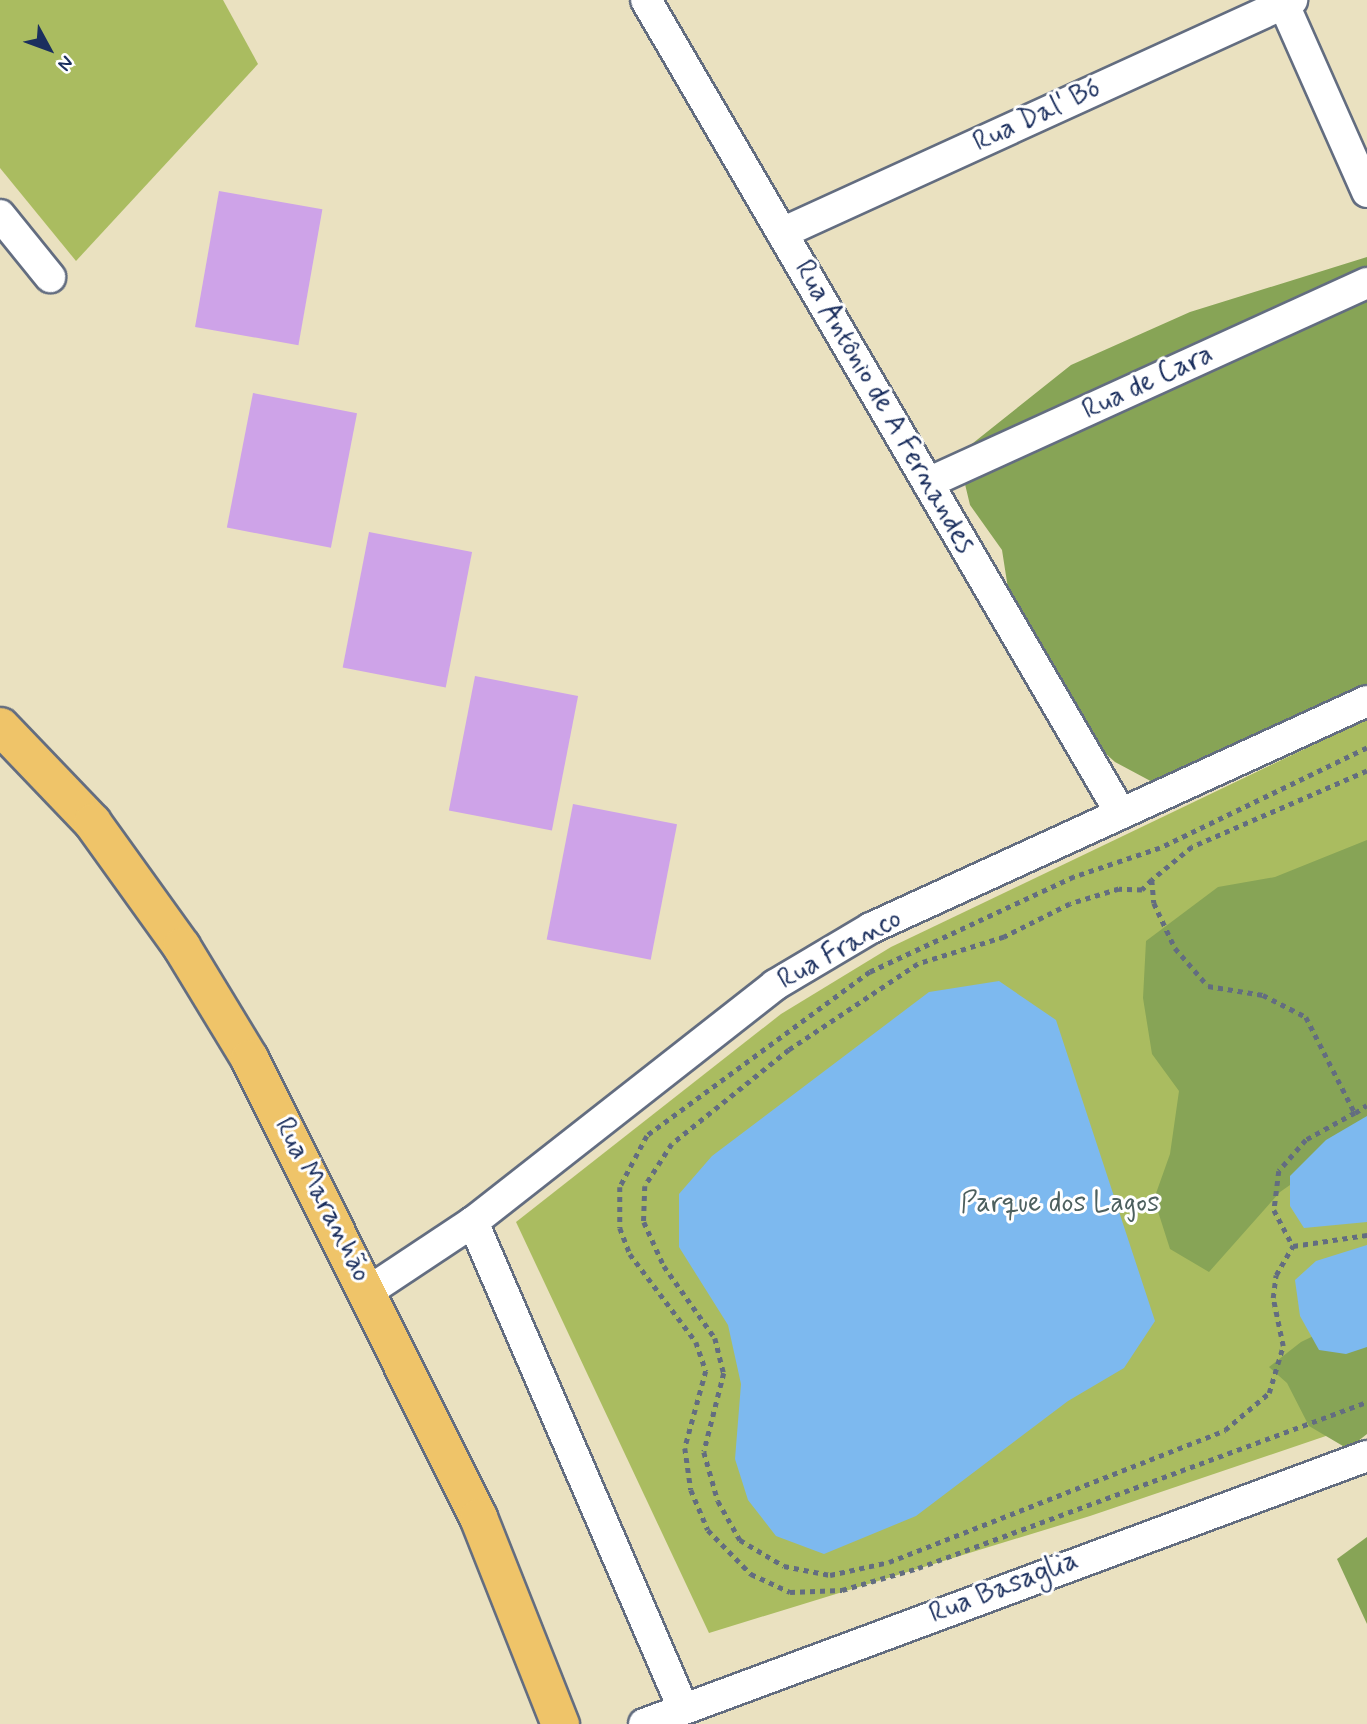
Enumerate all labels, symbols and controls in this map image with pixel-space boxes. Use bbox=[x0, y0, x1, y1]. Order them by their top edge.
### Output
north arrow bbox=[14, 14, 84, 84]
text: N bbox=[52, 50, 79, 76]
street label: Rua Dal' Bó bbox=[969, 72, 1105, 160]
street label: Rua Antônio de A Fernandes bbox=[787, 255, 981, 559]
street label: Rua de Cara bbox=[1076, 338, 1220, 428]
street label: Rua Franco bbox=[773, 903, 907, 997]
street label: Rua Maranhão bbox=[267, 1114, 377, 1286]
park label: Parque dos Lagos bbox=[960, 1187, 1160, 1221]
street label: Rua Basaglia bbox=[926, 1545, 1082, 1631]

